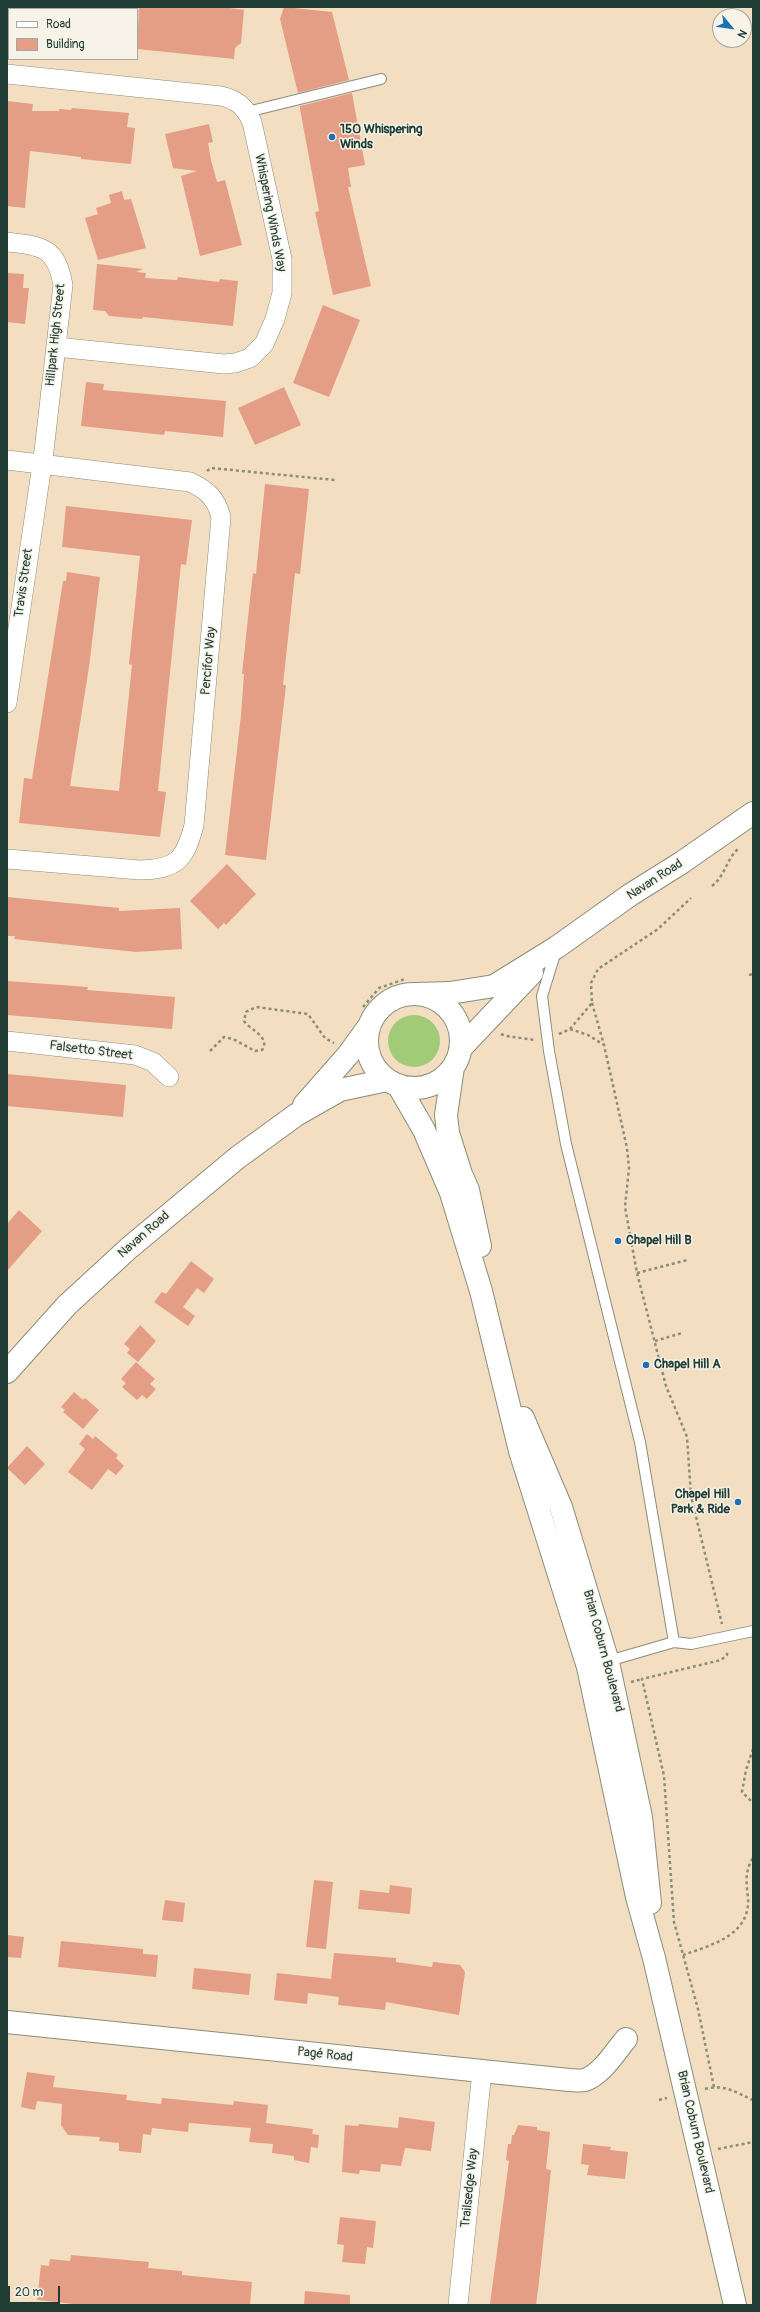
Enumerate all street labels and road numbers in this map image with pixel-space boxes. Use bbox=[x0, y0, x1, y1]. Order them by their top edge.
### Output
street label: Whispering Winds Way bbox=[251, 153, 289, 273]
street label: Hillpark High Street bbox=[43, 283, 69, 387]
street label: Travis Street bbox=[11, 547, 37, 619]
street label: Percifor Way bbox=[198, 626, 220, 696]
street label: Navan Road bbox=[624, 856, 686, 904]
street label: Falsetto Street bbox=[48, 1038, 134, 1064]
street label: Navan Road bbox=[115, 1208, 173, 1262]
street label: Brian Coburn Boulevard bbox=[579, 1588, 627, 1714]
street label: Pagé Road bbox=[296, 2044, 354, 2066]
street label: Brian Coburn Boulevard bbox=[673, 2069, 717, 2195]
street label: Trailsedge Way bbox=[458, 2147, 482, 2229]

